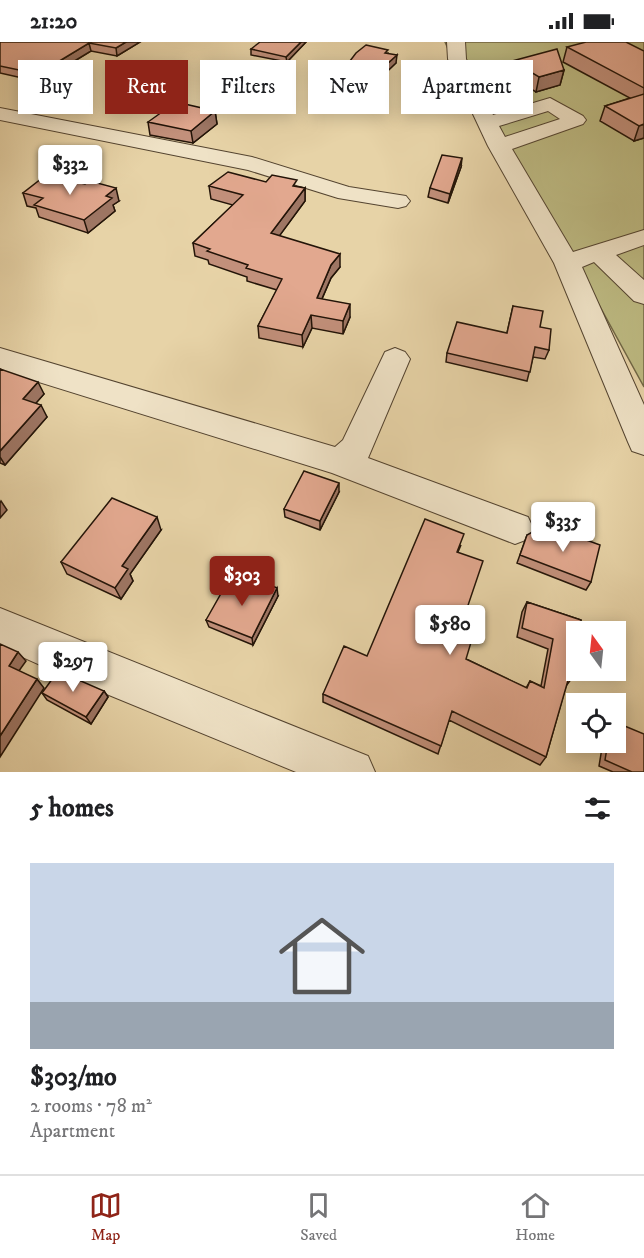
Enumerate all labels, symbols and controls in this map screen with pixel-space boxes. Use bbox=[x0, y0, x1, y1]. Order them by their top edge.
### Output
text: 21:20 bbox=[30, 8, 77, 35]
chip: Buy bbox=[18, 60, 93, 114]
chip: Rent bbox=[105, 60, 188, 114]
chip: Filters bbox=[200, 60, 296, 114]
chip: New bbox=[308, 60, 389, 114]
chip: Apartment bbox=[401, 60, 533, 114]
pin: $332 bbox=[34, 145, 106, 196]
text: $332 bbox=[52, 152, 88, 177]
pin: $335 bbox=[527, 502, 599, 553]
text: $335 bbox=[545, 509, 581, 534]
pin: $303 bbox=[206, 556, 278, 607]
text: $303 bbox=[224, 563, 260, 588]
pin: $580 bbox=[414, 605, 486, 656]
text: $580 bbox=[429, 612, 471, 637]
north arrow bbox=[566, 621, 626, 681]
map controls bbox=[566, 621, 626, 753]
pin: $297 bbox=[37, 642, 109, 693]
text: $297 bbox=[52, 649, 94, 674]
button: locate bbox=[566, 693, 626, 753]
text: 5 homes bbox=[30, 792, 114, 825]
icon: filters bbox=[581, 792, 614, 825]
icon: home bbox=[268, 902, 376, 1010]
text: $303/mo bbox=[30, 1061, 117, 1094]
text: 2 rooms · 78 m² bbox=[30, 1094, 152, 1119]
text: Apartment bbox=[30, 1119, 115, 1144]
tab: Map bbox=[89, 1189, 122, 1245]
tab: Saved bbox=[300, 1189, 337, 1245]
tab: Home bbox=[515, 1189, 555, 1245]

